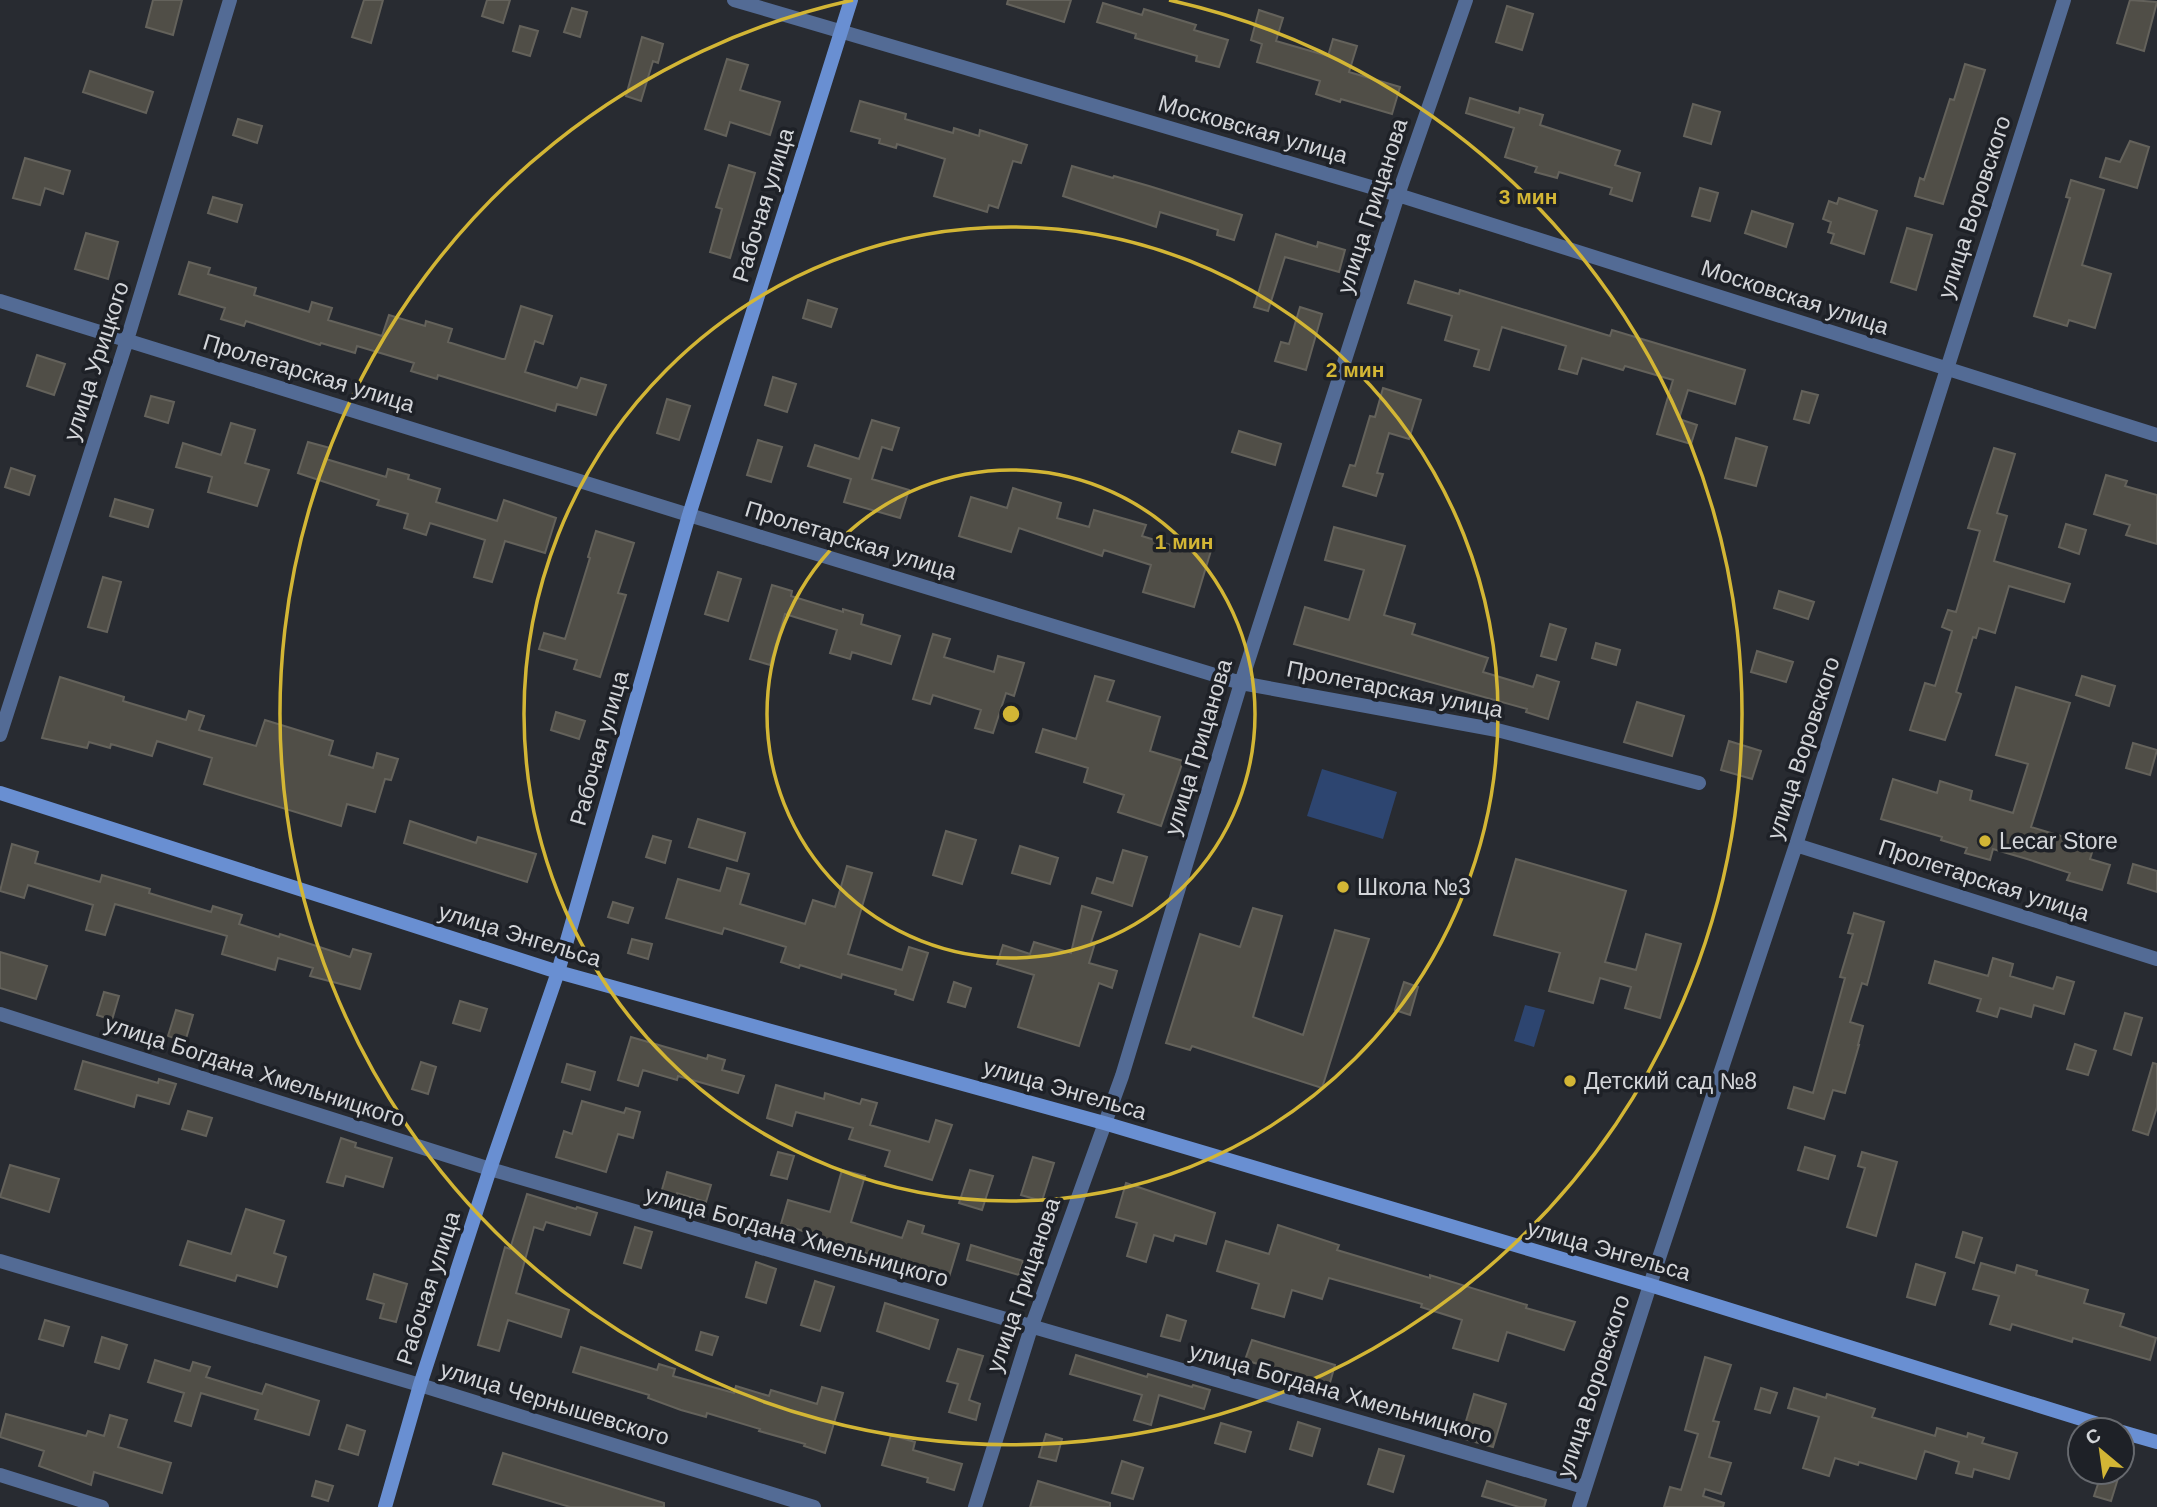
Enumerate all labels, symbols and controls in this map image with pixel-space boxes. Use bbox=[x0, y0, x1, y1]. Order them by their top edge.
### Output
street label: Московская улица bbox=[1155, 90, 1351, 169]
street label: улица Воровского bbox=[1932, 112, 2016, 302]
street label: улица Грицанова bbox=[1331, 115, 1413, 297]
street label: Рабочая улица bbox=[727, 125, 799, 285]
text: 3 мин bbox=[1499, 185, 1557, 208]
street label: Московская улица bbox=[1698, 254, 1892, 340]
street label: улица Урицкого bbox=[58, 278, 134, 444]
street label: Пролетарская улица bbox=[200, 328, 418, 418]
text: 2 мин bbox=[1326, 358, 1384, 381]
street label: Пролетарская улица bbox=[742, 495, 960, 585]
text: 1 мин bbox=[1155, 530, 1213, 553]
street label: улица Воровского bbox=[1761, 653, 1845, 843]
street label: Пролетарская улица bbox=[1285, 655, 1506, 723]
street label: улица Грицанова bbox=[1159, 656, 1237, 838]
street label: Рабочая улица bbox=[564, 667, 634, 828]
centre of rings bbox=[999, 702, 1023, 726]
place label: Lecar Store bbox=[1999, 828, 2118, 854]
marker: Lecar Store bbox=[1977, 833, 1993, 849]
street label: Пролетарская улица bbox=[1875, 834, 2093, 926]
place label: Школа №3 bbox=[1357, 874, 1471, 900]
marker: Школа №3 bbox=[1335, 879, 1351, 895]
street label: улица Энгельса bbox=[436, 898, 605, 972]
street label: улица Богдана Хмельницкого bbox=[102, 1010, 408, 1132]
street label: улица Энгельса bbox=[980, 1053, 1150, 1125]
place label: Детский сад №8 bbox=[1584, 1068, 1757, 1094]
marker: Детский сад №8 bbox=[1562, 1073, 1578, 1089]
street label: улица Богдана Хмельницкого bbox=[642, 1180, 952, 1292]
street label: улица Грицанова bbox=[981, 1194, 1065, 1376]
street label: Рабочая улица bbox=[391, 1208, 465, 1368]
street label: улица Энгельса bbox=[1524, 1214, 1694, 1286]
street label: улица Воровского bbox=[1551, 1291, 1635, 1481]
street label: улица Богдана Хмельницкого bbox=[1186, 1337, 1496, 1449]
street label: улица Чернышевского bbox=[437, 1356, 673, 1450]
north arrow bbox=[2066, 1416, 2136, 1486]
text: С bbox=[2082, 1424, 2104, 1449]

